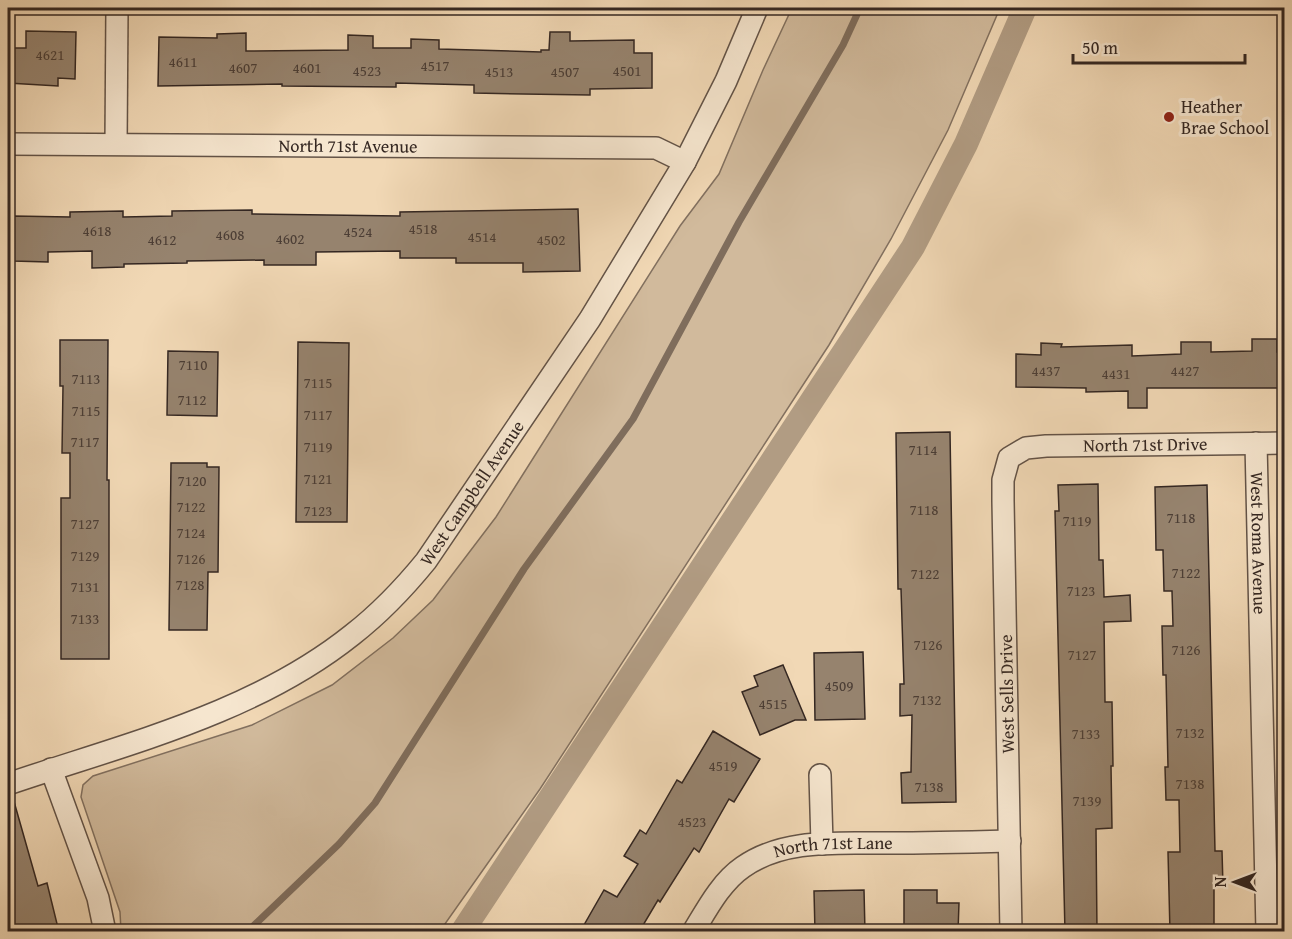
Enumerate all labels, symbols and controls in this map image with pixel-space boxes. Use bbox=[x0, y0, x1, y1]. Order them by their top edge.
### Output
scale bar bbox=[1073, 27, 1246, 65]
text: 50 m bbox=[1082, 34, 1118, 61]
house number: 4621 bbox=[36, 44, 64, 65]
house number: 4611 bbox=[169, 51, 197, 72]
house number: 4517 bbox=[421, 55, 449, 76]
house number: 4607 bbox=[229, 57, 257, 78]
house number: 4601 bbox=[293, 57, 321, 78]
house number: 4523 bbox=[353, 60, 381, 81]
house number: 4501 bbox=[613, 60, 641, 81]
house number: 4513 bbox=[485, 61, 513, 82]
house number: 4507 bbox=[551, 61, 579, 82]
place label: Heather Brae School bbox=[1181, 93, 1269, 141]
marker: Heather Brae School bbox=[1162, 110, 1176, 124]
street label: North 71st Avenue bbox=[278, 132, 418, 160]
house number: 4518 bbox=[409, 218, 437, 239]
house number: 4618 bbox=[83, 220, 111, 241]
house number: 4524 bbox=[344, 221, 372, 242]
house number: 4608 bbox=[216, 224, 244, 245]
house number: 4514 bbox=[468, 226, 496, 247]
house number: 4602 bbox=[276, 228, 304, 249]
house number: 4612 bbox=[148, 229, 176, 250]
house number: 4502 bbox=[537, 229, 565, 250]
house number: 7110 bbox=[179, 354, 207, 375]
house number: 4437 bbox=[1032, 360, 1060, 381]
house number: 4427 bbox=[1171, 360, 1199, 381]
house number: 4431 bbox=[1102, 363, 1130, 384]
house number: 7113 bbox=[72, 368, 100, 389]
house number: 7115 bbox=[304, 372, 332, 393]
house number: 7112 bbox=[178, 389, 206, 410]
house number: 7115 bbox=[72, 400, 100, 421]
house number: 7117 bbox=[304, 404, 332, 425]
street label: West Campbell Avenue bbox=[413, 415, 531, 571]
street label: North 71st Drive bbox=[1083, 430, 1207, 459]
house number: 7117 bbox=[71, 431, 99, 452]
house number: 7119 bbox=[304, 436, 332, 457]
house number: 7114 bbox=[909, 439, 937, 460]
house number: 7121 bbox=[304, 468, 332, 489]
house number: 7120 bbox=[178, 470, 206, 491]
street label: West Roma Avenue bbox=[1244, 471, 1274, 615]
house number: 7122 bbox=[177, 496, 205, 517]
house number: 7118 bbox=[910, 499, 938, 520]
house number: 7123 bbox=[304, 500, 332, 521]
house number: 7118 bbox=[1167, 507, 1195, 528]
house number: 7119 bbox=[1063, 510, 1091, 531]
house number: 7127 bbox=[71, 513, 99, 534]
house number: 7124 bbox=[177, 522, 205, 543]
house number: 7129 bbox=[71, 545, 99, 566]
house number: 7126 bbox=[177, 548, 205, 569]
house number: 7122 bbox=[1172, 562, 1200, 583]
house number: 7122 bbox=[911, 563, 939, 584]
house number: 7128 bbox=[176, 574, 204, 595]
house number: 7131 bbox=[71, 576, 99, 597]
house number: 7123 bbox=[1067, 580, 1095, 601]
house number: 7133 bbox=[71, 608, 99, 629]
house number: 7126 bbox=[914, 634, 942, 655]
street label: West Sells Drive bbox=[992, 634, 1021, 754]
house number: 7126 bbox=[1172, 639, 1200, 660]
house number: 7127 bbox=[1068, 644, 1096, 665]
house number: 4509 bbox=[825, 675, 853, 696]
house number: 7132 bbox=[913, 689, 941, 710]
house number: 4515 bbox=[759, 693, 787, 714]
house number: 7132 bbox=[1176, 722, 1204, 743]
house number: 7133 bbox=[1072, 723, 1100, 744]
house number: 4519 bbox=[709, 755, 737, 776]
house number: 7138 bbox=[1176, 773, 1204, 794]
house number: 7138 bbox=[915, 776, 943, 797]
house number: 7139 bbox=[1073, 790, 1101, 811]
house number: 4523 bbox=[678, 811, 706, 832]
street label: North 71st Lane bbox=[770, 829, 893, 864]
north arrow bbox=[1205, 852, 1265, 912]
text: N bbox=[1208, 876, 1232, 887]

